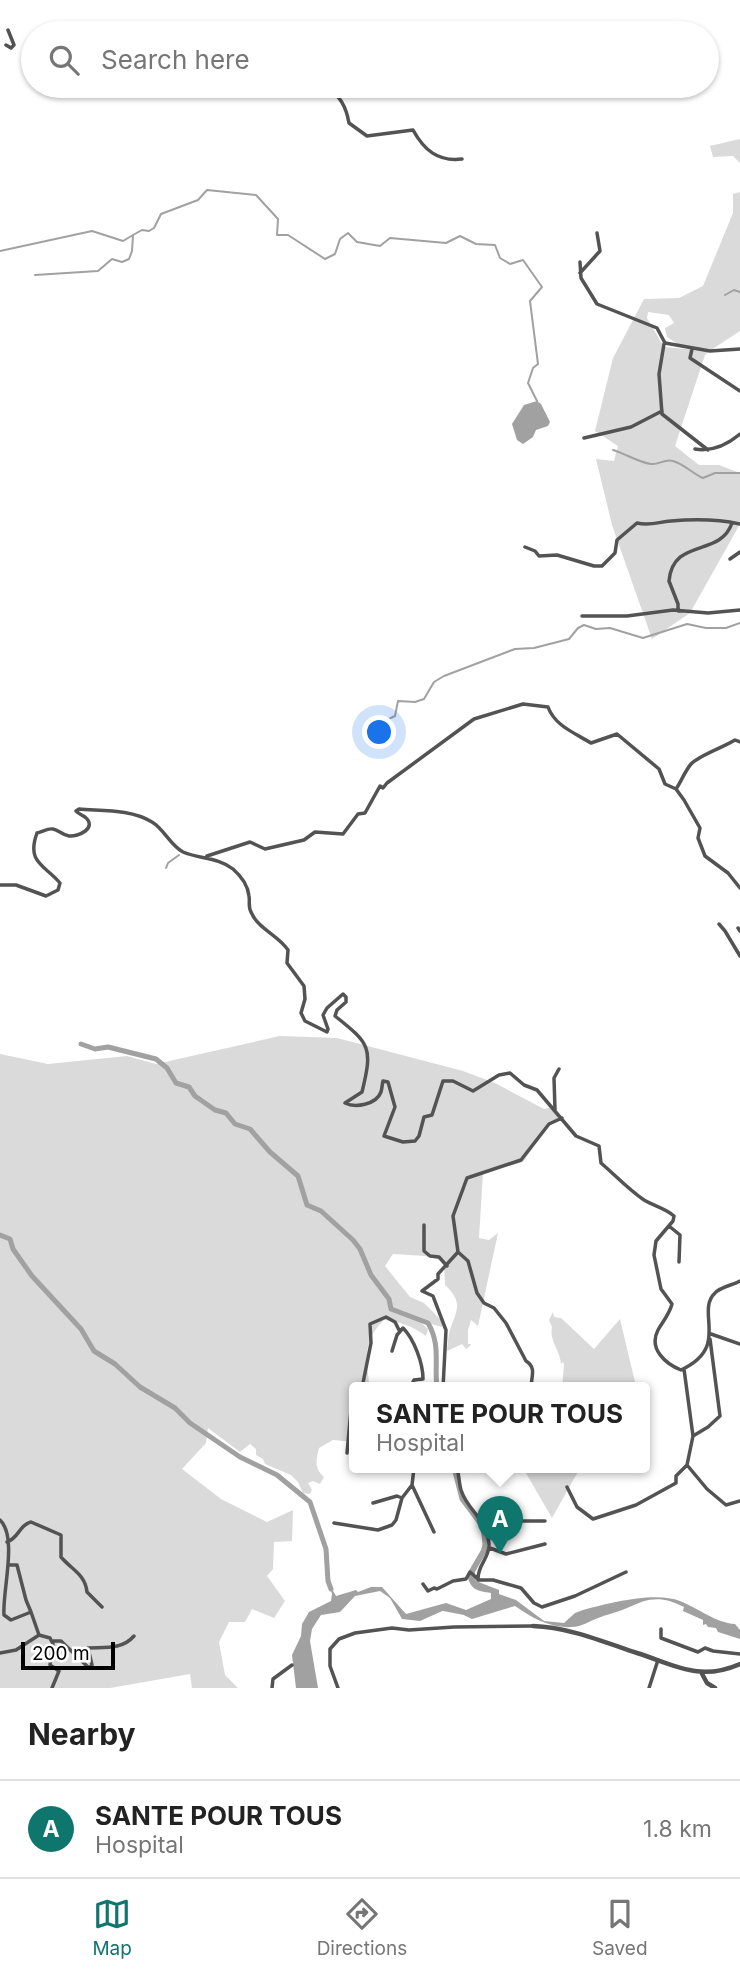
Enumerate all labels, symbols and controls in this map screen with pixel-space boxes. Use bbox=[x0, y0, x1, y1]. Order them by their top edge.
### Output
search box bbox=[21, 21, 719, 98]
icon: search bbox=[45, 41, 83, 79]
text: Search here bbox=[101, 44, 250, 75]
your location bbox=[362, 715, 396, 749]
popup bbox=[349, 1382, 650, 1473]
text: SANTE POUR TOUS bbox=[376, 1398, 623, 1429]
text: Hospital bbox=[376, 1429, 465, 1457]
pin: A bbox=[477, 1496, 523, 1554]
scale bar bbox=[21, 1639, 116, 1671]
text: 200 m bbox=[32, 1642, 90, 1665]
text: Nearby bbox=[28, 1716, 136, 1752]
text: SANTE POUR TOUS bbox=[95, 1800, 342, 1831]
text: A bbox=[42, 1815, 60, 1843]
text: 1.8 km bbox=[643, 1815, 712, 1843]
text: Hospital bbox=[95, 1831, 184, 1859]
tab: Map bbox=[92, 1895, 132, 1960]
tab: Directions bbox=[317, 1895, 407, 1960]
tab: Saved bbox=[592, 1895, 648, 1960]

